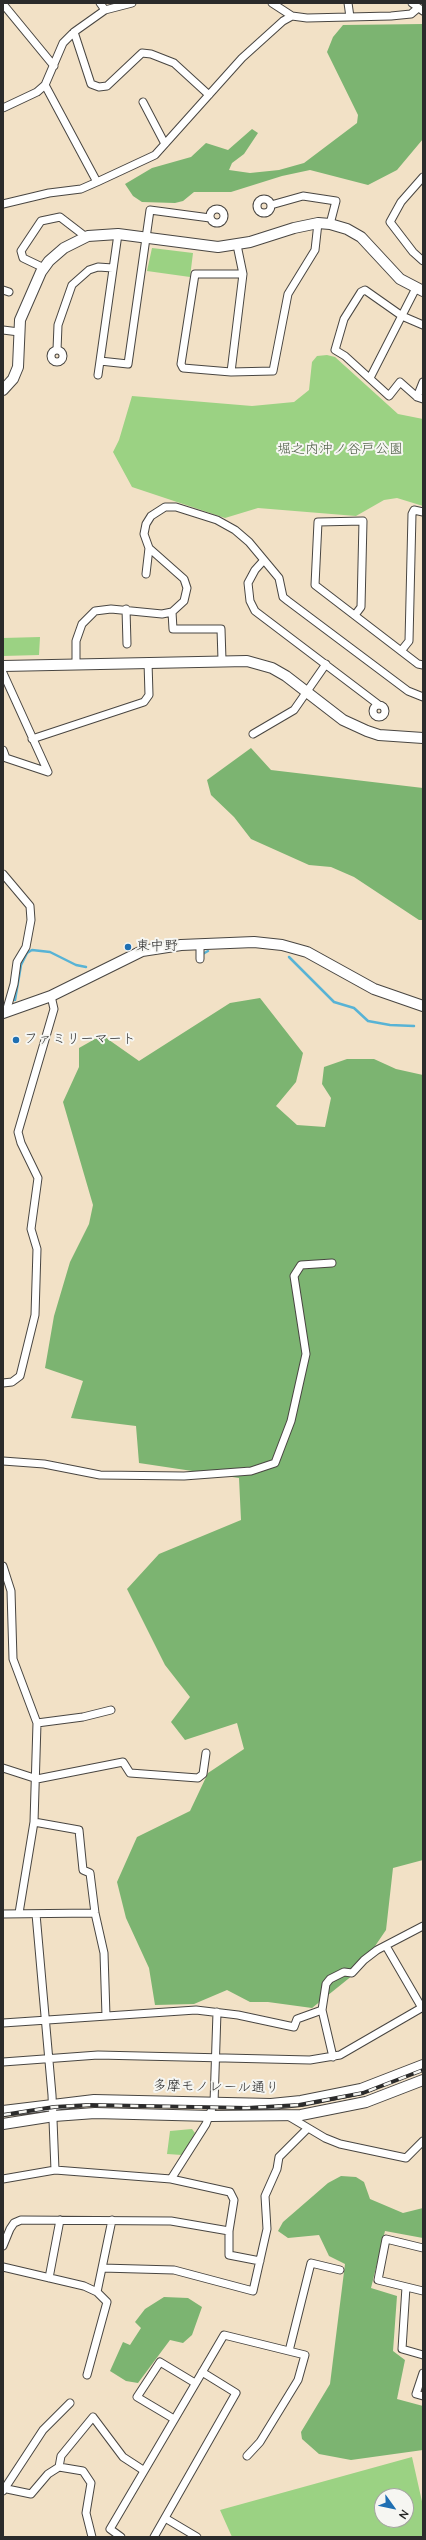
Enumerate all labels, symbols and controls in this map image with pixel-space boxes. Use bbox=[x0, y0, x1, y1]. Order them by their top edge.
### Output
park label: 堀之内沖ノ谷戸公園 bbox=[277, 442, 403, 458]
place label: 東中野 bbox=[136, 939, 178, 955]
marker: 東中野 bbox=[123, 942, 133, 952]
place label: ファミリーマート bbox=[24, 1032, 136, 1048]
marker: ファミリーマート bbox=[11, 1035, 21, 1045]
street label: 多摩モノレール通り bbox=[153, 2078, 279, 2098]
north arrow bbox=[374, 2488, 414, 2528]
text: N bbox=[395, 2507, 412, 2521]

